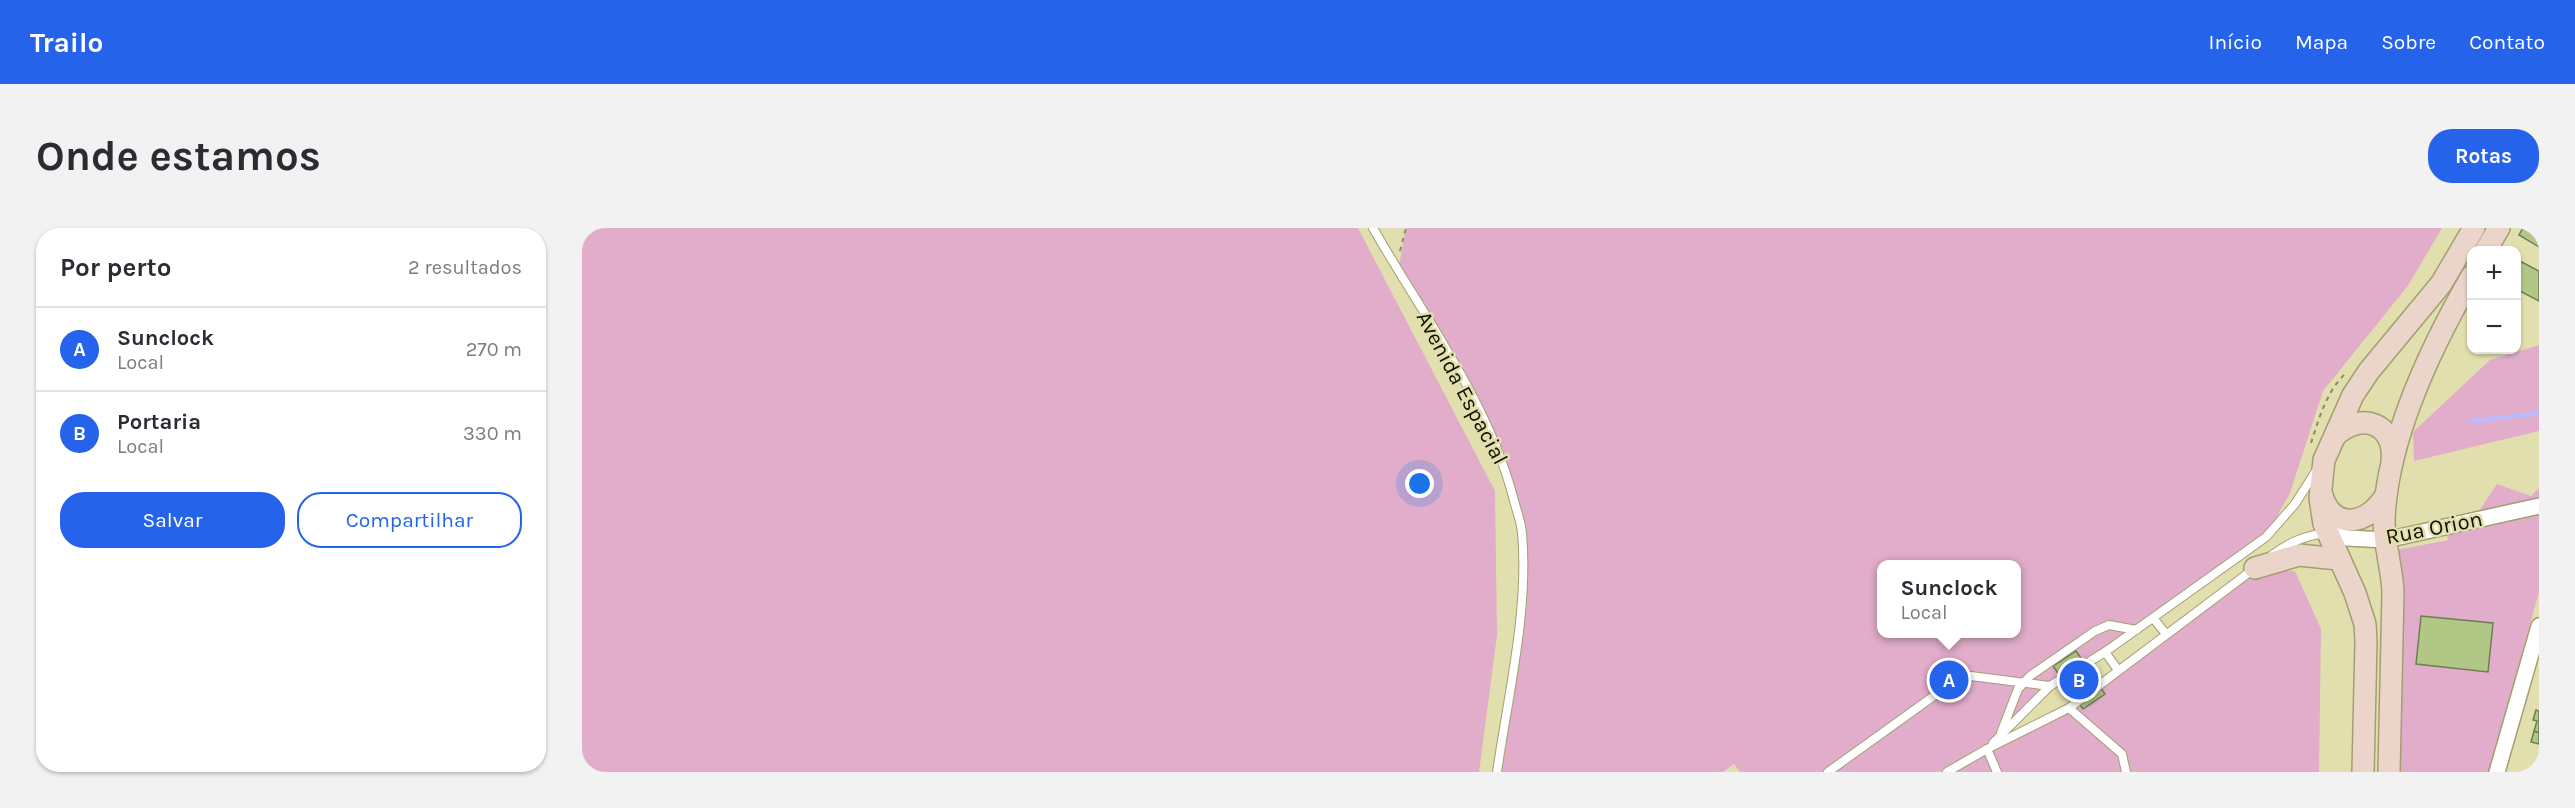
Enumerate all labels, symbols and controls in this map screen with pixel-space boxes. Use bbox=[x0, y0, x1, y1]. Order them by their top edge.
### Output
text: Trailo bbox=[30, 26, 103, 59]
text: Início bbox=[2209, 30, 2262, 54]
text: Mapa bbox=[2295, 30, 2348, 54]
text: Sobre bbox=[2381, 30, 2436, 54]
text: Contato bbox=[2469, 30, 2545, 54]
button: Rotas bbox=[2428, 129, 2539, 183]
text: Onde estamos bbox=[36, 131, 321, 181]
map controls bbox=[2467, 246, 2521, 354]
button: + bbox=[2467, 246, 2521, 300]
text: Por perto bbox=[60, 252, 171, 283]
text: 2 resultados bbox=[408, 256, 522, 279]
button: − bbox=[2467, 300, 2521, 354]
street label: Avenida Espacial bbox=[1411, 307, 1513, 469]
text: Sunclock bbox=[117, 325, 214, 351]
text: A bbox=[73, 338, 86, 361]
text: 270 m bbox=[466, 338, 522, 361]
text: Local bbox=[117, 351, 164, 374]
text: Portaria bbox=[117, 409, 201, 435]
text: B bbox=[73, 422, 86, 445]
text: 330 m bbox=[463, 422, 522, 445]
text: Local bbox=[117, 435, 164, 458]
your location bbox=[1405, 469, 1434, 498]
button: Salvar bbox=[60, 492, 285, 548]
button: Compartilhar bbox=[297, 492, 522, 548]
street label: Rua Orion bbox=[2383, 506, 2485, 550]
popup bbox=[1877, 560, 2021, 638]
text: Sunclock bbox=[1901, 575, 1998, 601]
text: Local bbox=[1901, 601, 1948, 624]
pin: A bbox=[1930, 658, 1968, 702]
pin: B bbox=[2060, 658, 2098, 702]

